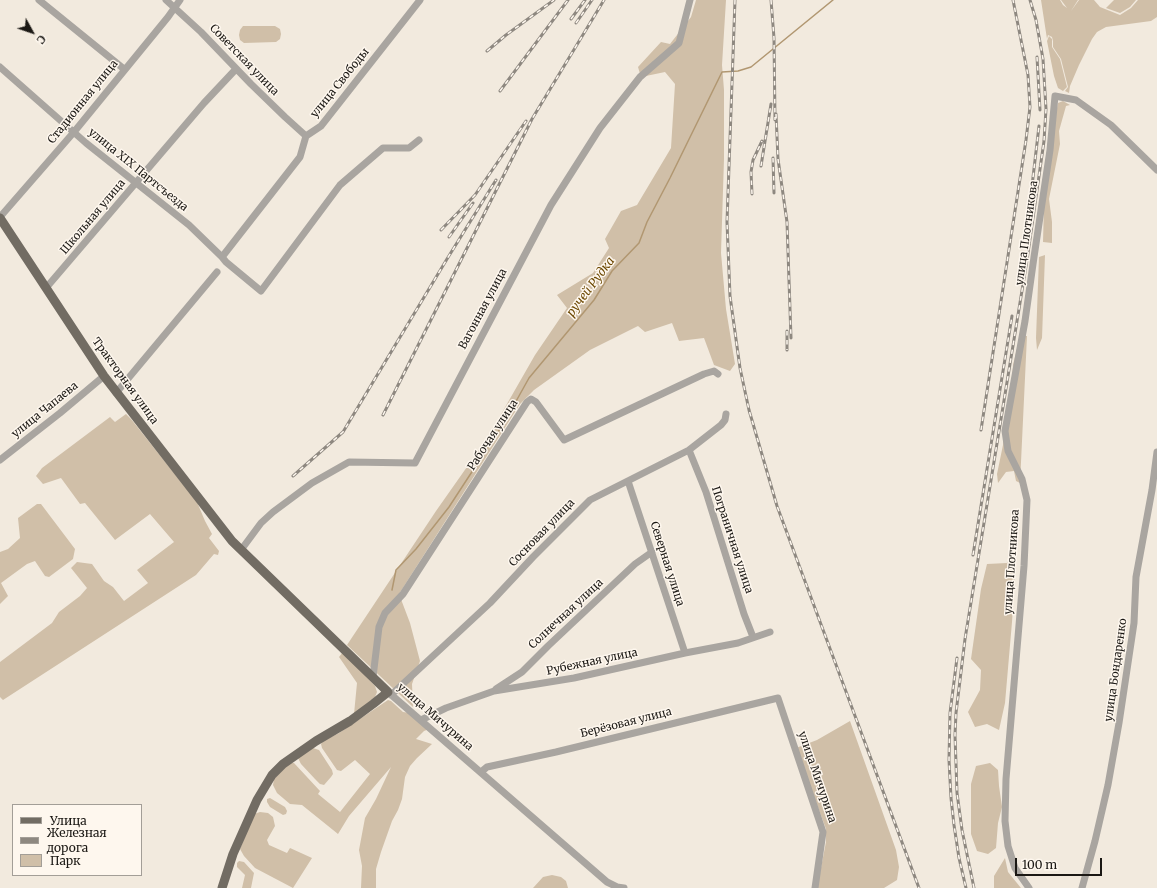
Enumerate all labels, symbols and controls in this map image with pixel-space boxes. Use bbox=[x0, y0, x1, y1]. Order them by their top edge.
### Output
north arrow bbox=[12, 12, 52, 52]
street label: Советская улица bbox=[207, 22, 281, 98]
text: С bbox=[33, 32, 49, 47]
street label: улица Свободы bbox=[308, 45, 372, 121]
street label: Стадионная улица bbox=[45, 57, 121, 147]
street label: улица XIX Партсъезда bbox=[86, 126, 190, 214]
street label: Школьная улица bbox=[58, 177, 128, 257]
street label: улица Плотникова bbox=[1013, 180, 1041, 286]
water label: ручей Рудка bbox=[564, 254, 618, 320]
street label: Вагонная улица bbox=[456, 266, 510, 352]
street label: Тракторная улица bbox=[89, 335, 161, 427]
street label: улица Чапаева bbox=[9, 379, 81, 441]
street label: Рабочая улица bbox=[465, 397, 521, 473]
street label: Пограничная улица bbox=[708, 485, 756, 595]
street label: Сосновая улица bbox=[506, 497, 578, 569]
street label: улица Плотникова bbox=[1002, 509, 1022, 615]
street label: Северная улица bbox=[647, 520, 687, 608]
street label: Солнечная улица bbox=[526, 576, 606, 652]
street label: улица Бондаренко bbox=[1102, 618, 1130, 722]
street label: Рубежная улица bbox=[545, 646, 639, 678]
street label: улица Мичурина bbox=[394, 681, 476, 753]
street label: Берёзовая улица bbox=[579, 705, 673, 741]
street label: улица Мичурина bbox=[795, 729, 839, 825]
legend bbox=[12, 804, 142, 876]
text: Улица bbox=[50, 813, 87, 828]
text: Железная дорога bbox=[47, 825, 107, 855]
scale bar bbox=[1017, 850, 1104, 876]
text: Парк bbox=[50, 853, 81, 868]
text: 100 m bbox=[1022, 857, 1057, 872]

